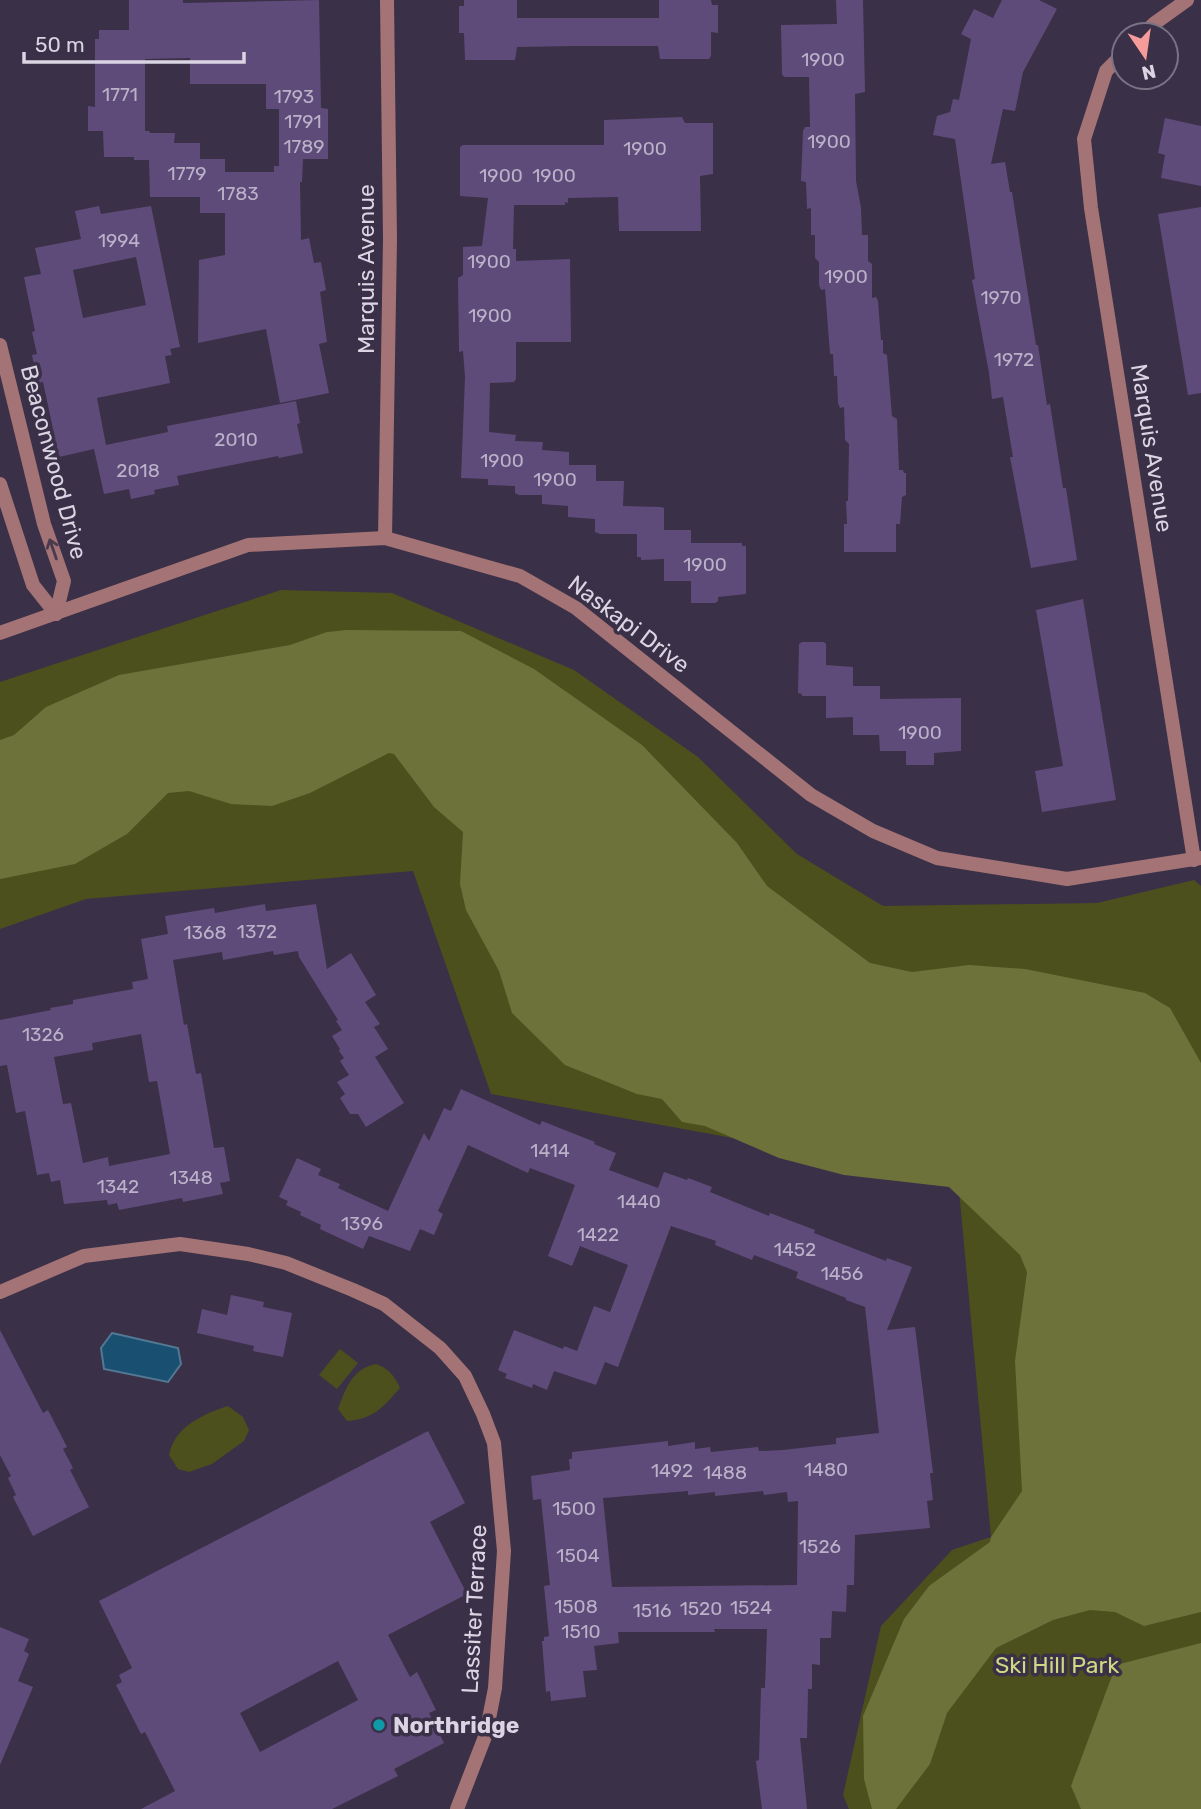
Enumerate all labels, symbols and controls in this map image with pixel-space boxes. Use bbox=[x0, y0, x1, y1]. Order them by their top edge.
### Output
scale bar bbox=[24, 21, 245, 65]
north arrow bbox=[1110, 21, 1180, 91]
text: 50 m bbox=[35, 32, 85, 57]
house number: 1900 bbox=[801, 48, 845, 71]
text: N bbox=[1139, 59, 1158, 85]
house number: 1771 bbox=[102, 83, 138, 106]
house number: 1793 bbox=[274, 85, 314, 108]
house number: 1791 bbox=[284, 110, 322, 133]
house number: 1900 bbox=[807, 130, 851, 153]
house number: 1789 bbox=[283, 135, 325, 158]
house number: 1900 bbox=[623, 137, 667, 160]
house number: 1779 bbox=[168, 162, 206, 185]
house number: 1900 bbox=[479, 164, 523, 187]
house number: 1900 bbox=[532, 164, 576, 187]
house number: 1783 bbox=[217, 182, 259, 205]
street label: Marquis Avenue bbox=[352, 184, 380, 354]
house number: 1994 bbox=[98, 229, 140, 252]
house number: 1900 bbox=[467, 250, 511, 273]
house number: 1900 bbox=[824, 265, 868, 288]
house number: 1970 bbox=[980, 286, 1022, 309]
house number: 1900 bbox=[468, 304, 512, 327]
house number: 1972 bbox=[994, 348, 1034, 371]
street label: Beaconwood Drive bbox=[15, 362, 93, 562]
street label: Marquis Avenue bbox=[1125, 362, 1179, 534]
house number: 2010 bbox=[214, 428, 258, 451]
house number: 1900 bbox=[480, 449, 524, 472]
house number: 2018 bbox=[116, 459, 160, 482]
house number: 1900 bbox=[533, 468, 577, 491]
one-way arrow bbox=[46, 538, 58, 560]
house number: 1900 bbox=[683, 553, 727, 576]
street label: Naskapi Drive bbox=[563, 569, 695, 679]
house number: 1900 bbox=[898, 721, 942, 744]
house number: 1372 bbox=[237, 920, 277, 943]
house number: 1368 bbox=[183, 921, 227, 944]
house number: 1326 bbox=[22, 1023, 64, 1046]
house number: 1414 bbox=[530, 1139, 570, 1162]
house number: 1348 bbox=[169, 1166, 213, 1189]
house number: 1342 bbox=[97, 1175, 139, 1198]
house number: 1440 bbox=[617, 1190, 661, 1213]
house number: 1396 bbox=[341, 1212, 383, 1235]
house number: 1422 bbox=[577, 1223, 619, 1246]
house number: 1452 bbox=[774, 1238, 816, 1261]
house number: 1456 bbox=[821, 1262, 863, 1285]
house number: 1480 bbox=[804, 1458, 848, 1481]
house number: 1492 bbox=[651, 1459, 693, 1482]
house number: 1488 bbox=[703, 1461, 747, 1484]
house number: 1500 bbox=[552, 1497, 596, 1520]
street label: Lassiter Terrace bbox=[456, 1524, 492, 1694]
house number: 1526 bbox=[799, 1535, 841, 1558]
house number: 1504 bbox=[556, 1544, 600, 1567]
house number: 1508 bbox=[554, 1595, 598, 1618]
house number: 1524 bbox=[730, 1596, 772, 1619]
house number: 1520 bbox=[680, 1597, 722, 1620]
house number: 1516 bbox=[633, 1599, 671, 1622]
house number: 1510 bbox=[561, 1620, 601, 1643]
park label: Ski Hill Park bbox=[995, 1651, 1119, 1679]
place label: Northridge bbox=[393, 1711, 520, 1739]
marker: Northridge bbox=[371, 1717, 387, 1733]

